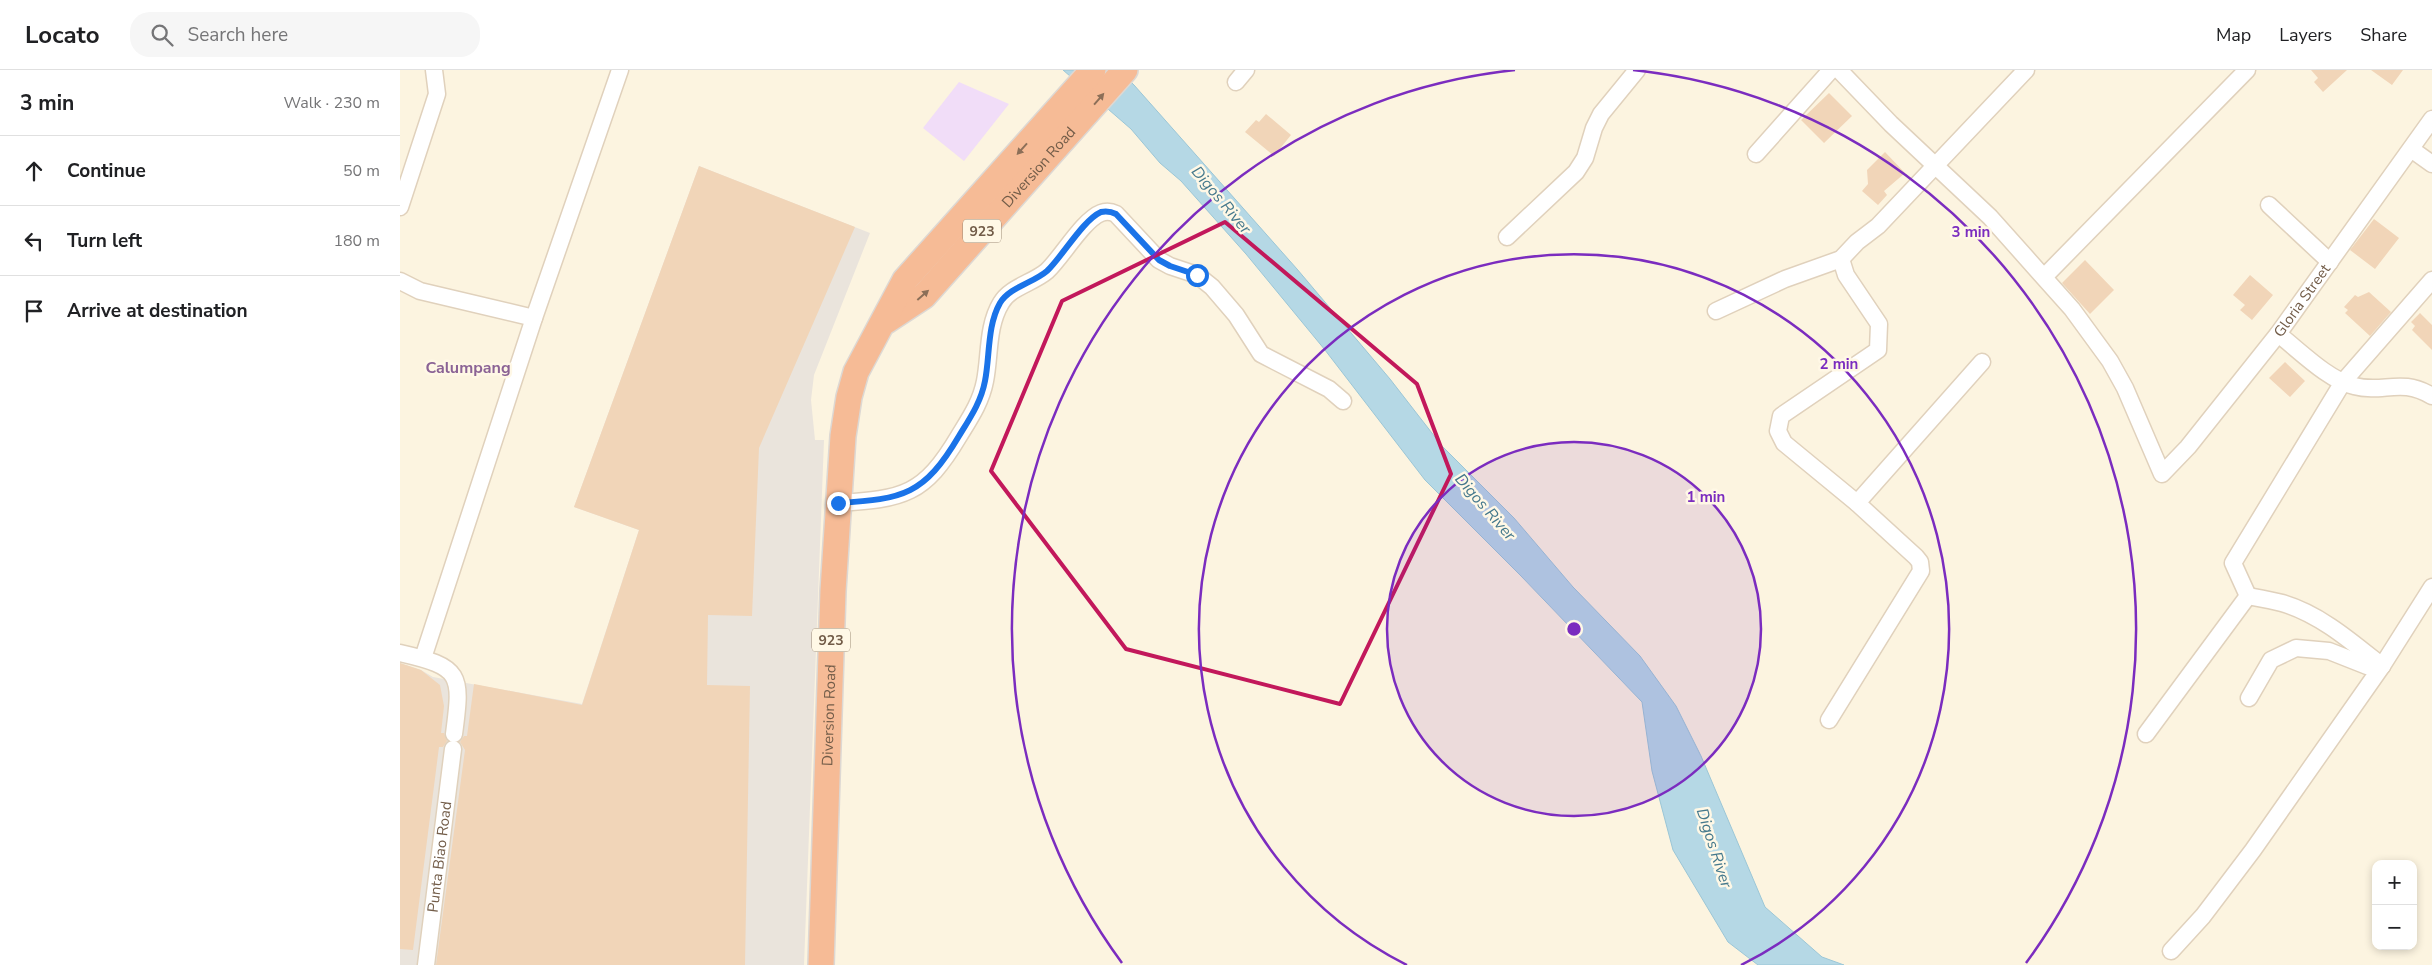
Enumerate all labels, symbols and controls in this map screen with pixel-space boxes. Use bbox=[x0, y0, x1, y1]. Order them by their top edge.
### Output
search box bbox=[130, 12, 480, 57]
text: Locato bbox=[25, 19, 100, 51]
icon: search bbox=[148, 21, 176, 49]
text: Search here bbox=[188, 22, 288, 48]
text: Map bbox=[2216, 23, 2251, 47]
text: Layers bbox=[2279, 23, 2332, 47]
text: Share bbox=[2360, 23, 2407, 47]
text: 3 min bbox=[20, 89, 74, 117]
text: Walk · 230 m bbox=[284, 92, 380, 114]
one-way arrow bbox=[1093, 94, 1105, 106]
street label: Diversion Road bbox=[997, 122, 1080, 212]
one-way arrow bbox=[1017, 143, 1028, 156]
icon: ahead bbox=[20, 157, 48, 185]
text: Continue bbox=[67, 158, 146, 184]
text: 50 m bbox=[343, 160, 380, 182]
water label: Digos River bbox=[1186, 161, 1257, 240]
road number: 923 bbox=[963, 220, 1001, 242]
text: 3 min bbox=[1952, 222, 1990, 242]
icon: left bbox=[20, 227, 48, 255]
text: Turn left bbox=[67, 228, 142, 254]
text: 180 m bbox=[333, 230, 380, 252]
street label: Gloria Street bbox=[2269, 260, 2335, 341]
route start bbox=[1186, 264, 1209, 287]
one-way arrow bbox=[916, 289, 928, 301]
icon: arrive bbox=[20, 297, 48, 325]
text: Arrive at destination bbox=[67, 298, 248, 324]
text: 2 min bbox=[1820, 354, 1858, 374]
district label: Calumpang bbox=[425, 357, 511, 379]
water label: Digos River bbox=[1450, 469, 1521, 546]
text: 1 min bbox=[1687, 487, 1725, 507]
route end bbox=[827, 492, 850, 515]
centre of rings bbox=[1565, 620, 1583, 638]
road number: 923 bbox=[812, 628, 850, 652]
street label: Diversion Road bbox=[817, 664, 841, 766]
street label: Punta Biao Road bbox=[423, 800, 456, 914]
water label: Digos River bbox=[1691, 805, 1738, 892]
map controls bbox=[2372, 860, 2417, 950]
button: + bbox=[2372, 860, 2417, 905]
button: − bbox=[2372, 905, 2417, 950]

